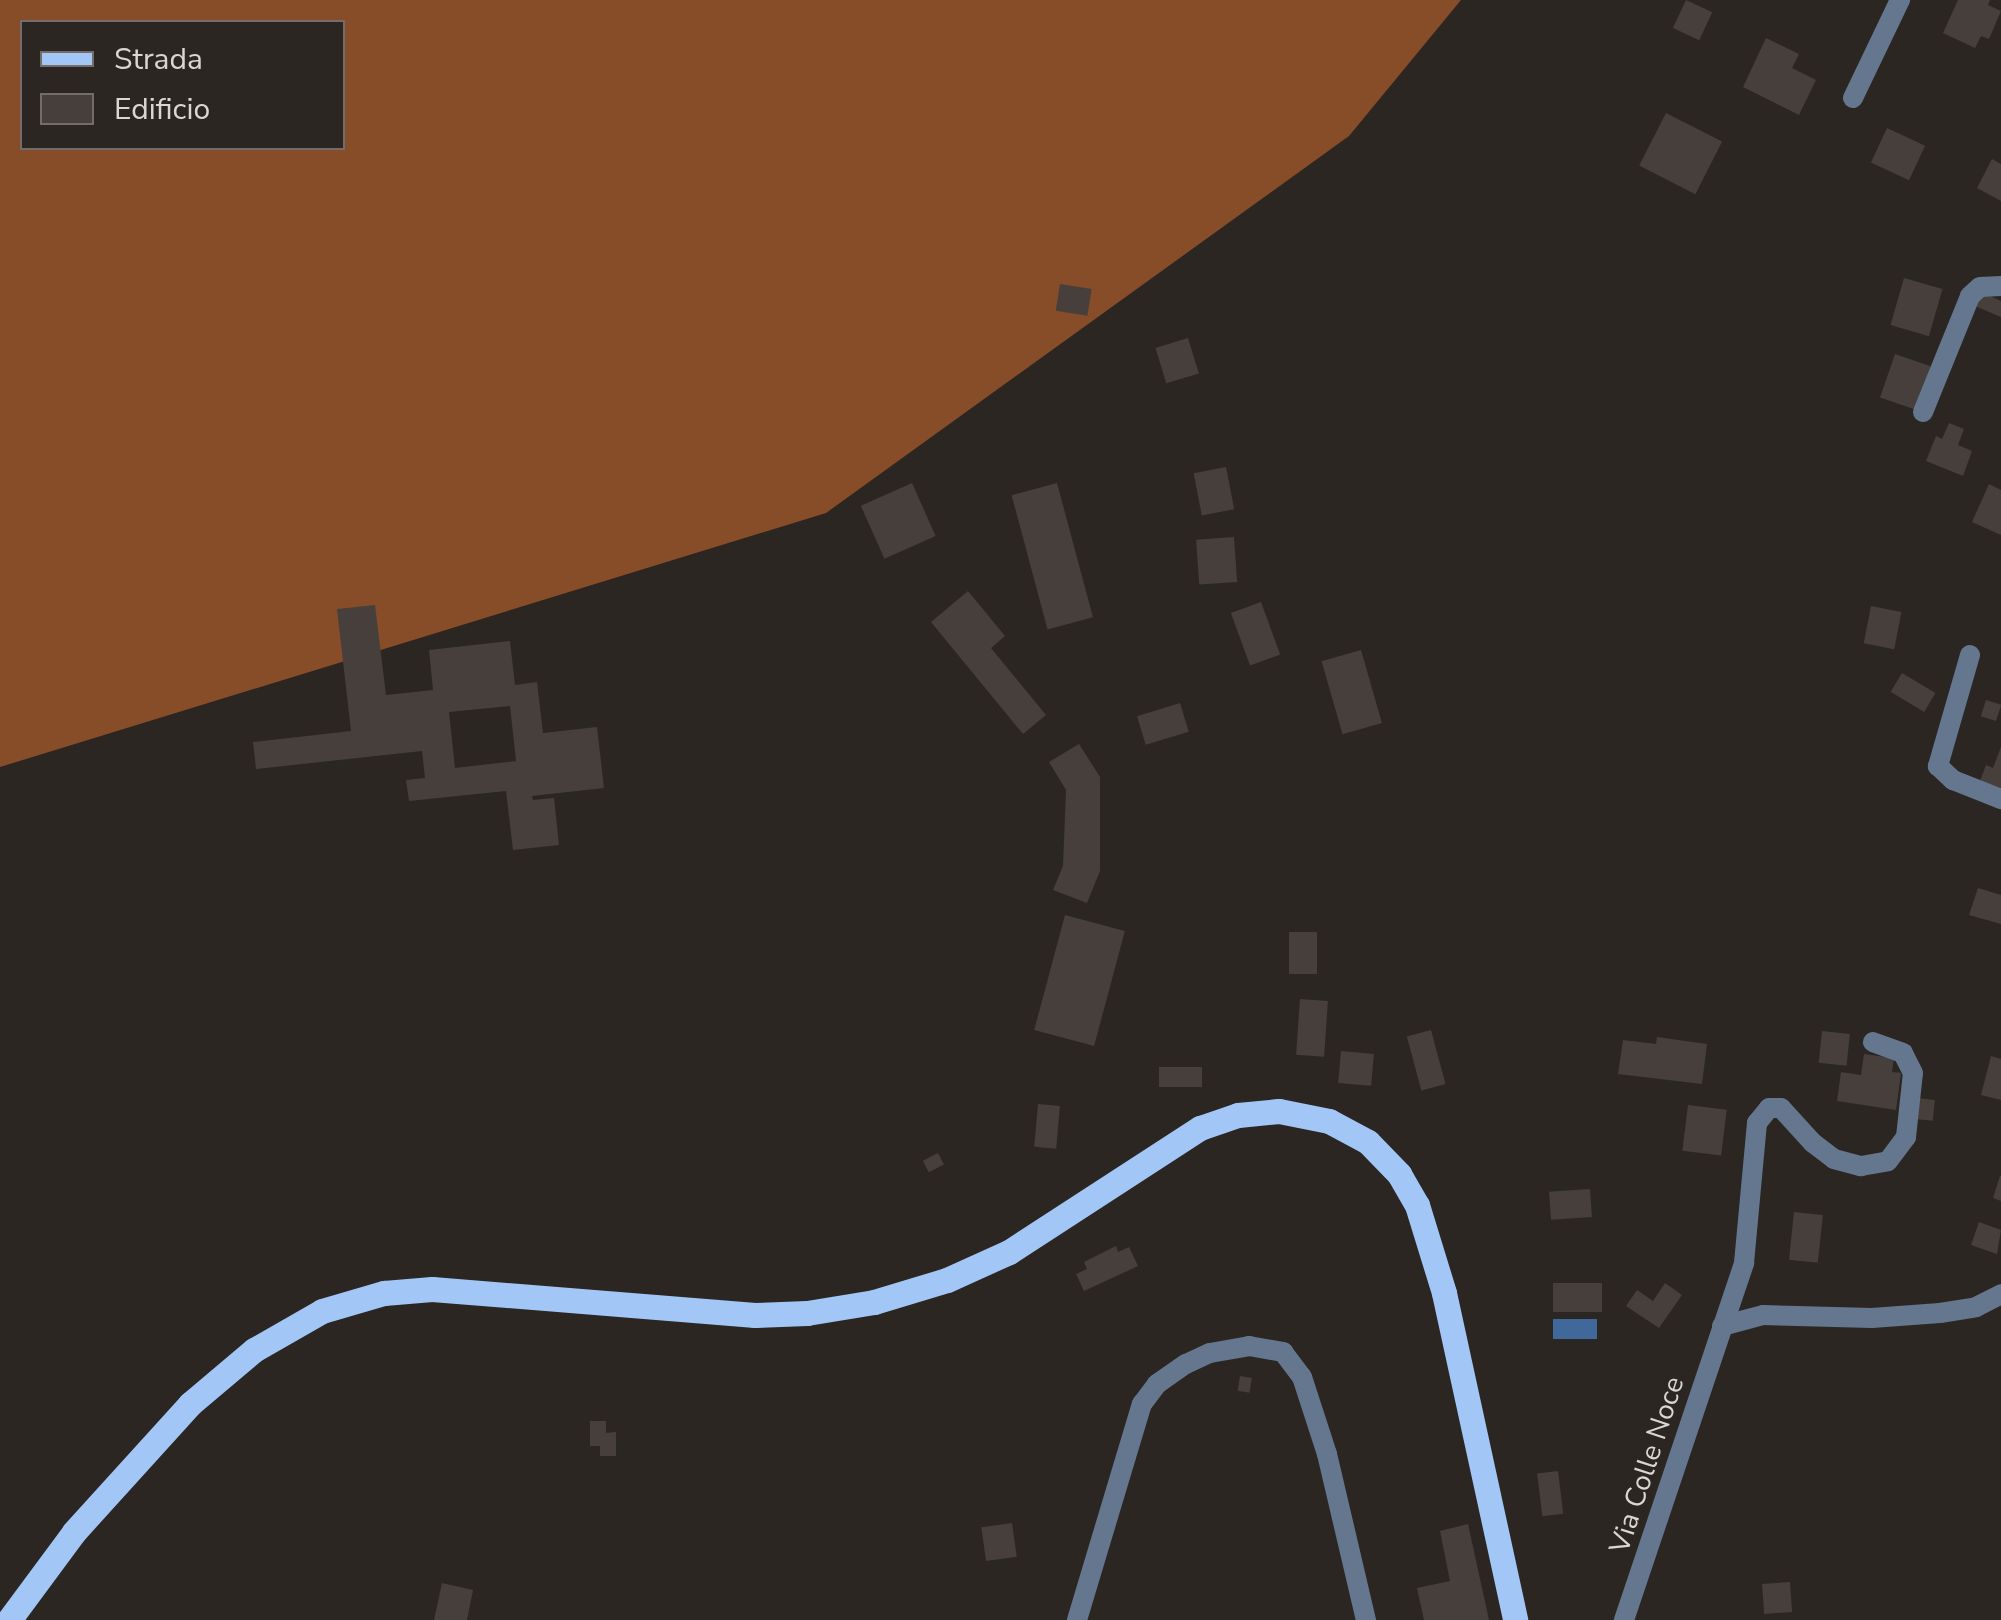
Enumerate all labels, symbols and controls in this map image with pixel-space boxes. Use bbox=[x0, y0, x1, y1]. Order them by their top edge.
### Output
legend bbox=[20, 20, 345, 150]
text: Strada bbox=[114, 39, 203, 80]
text: Edificio bbox=[114, 89, 210, 130]
street label: Via Colle Noce bbox=[1603, 1372, 1691, 1558]

